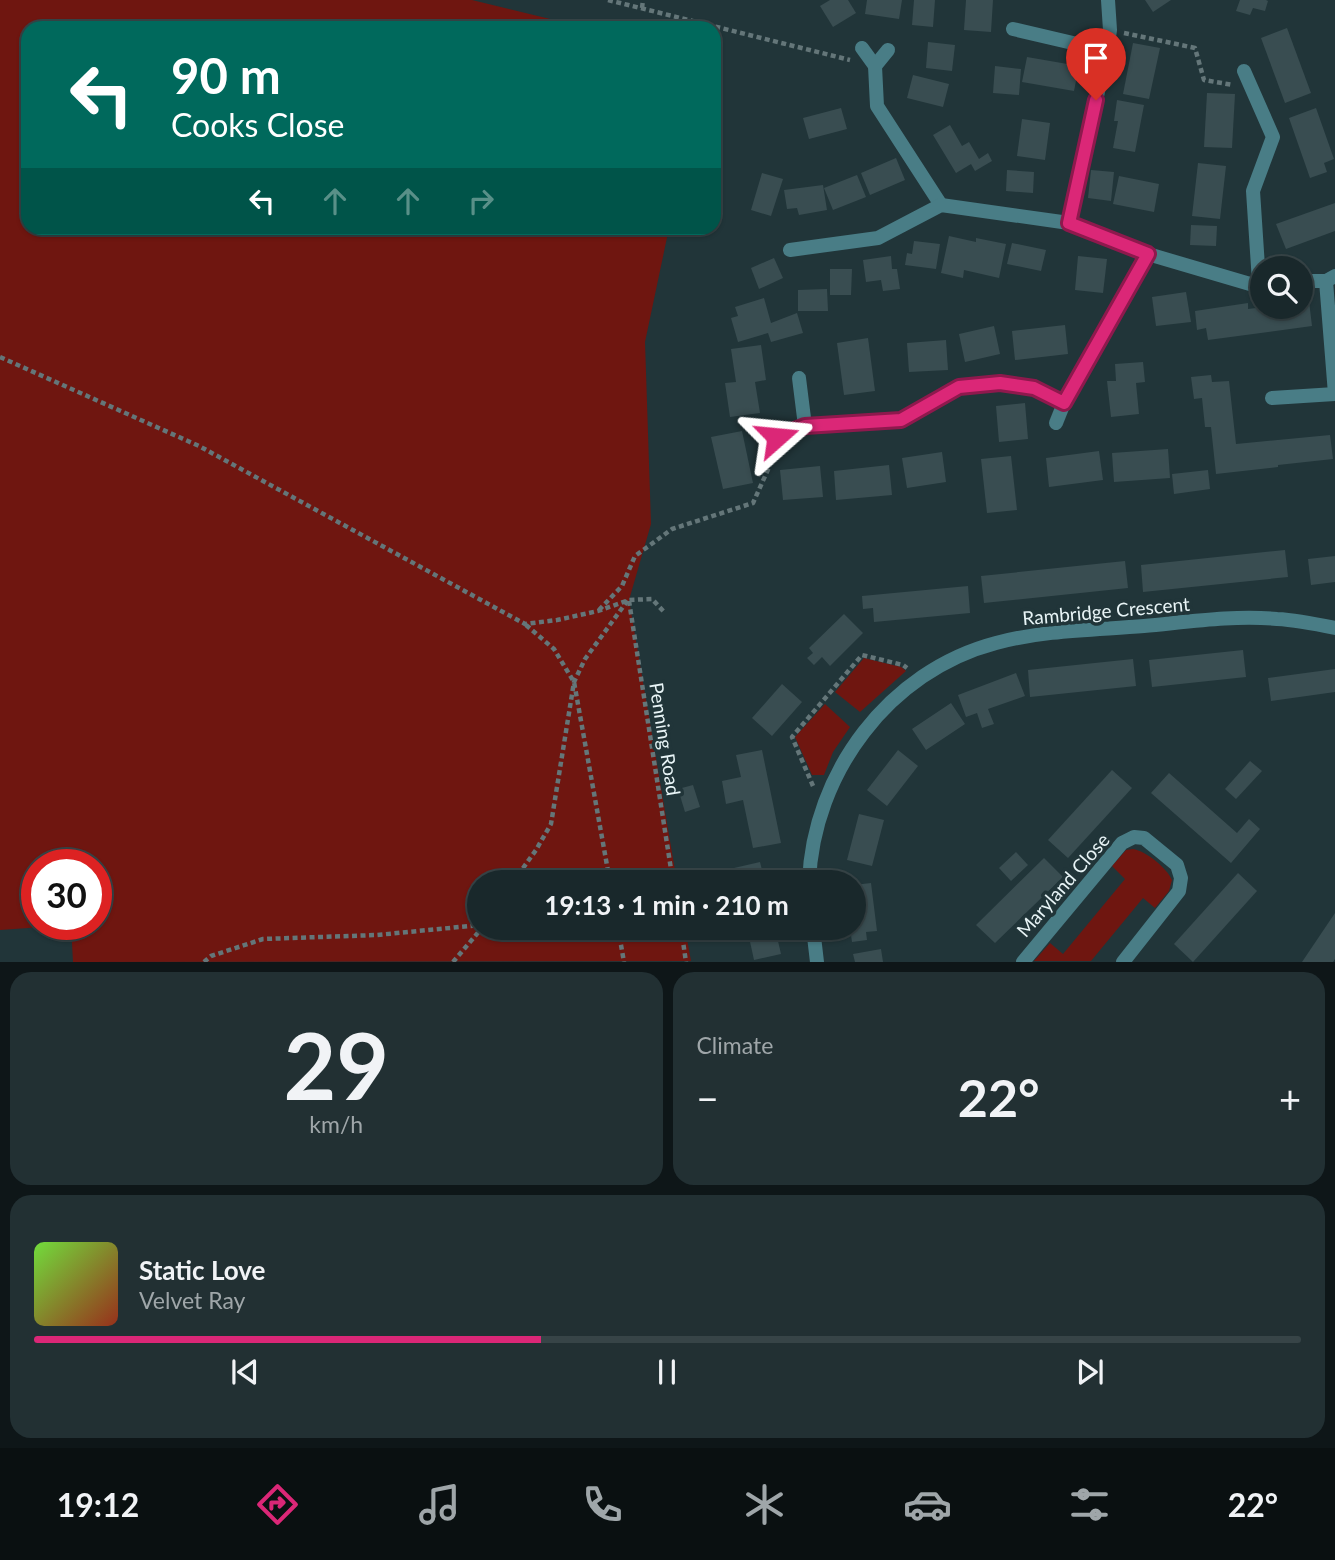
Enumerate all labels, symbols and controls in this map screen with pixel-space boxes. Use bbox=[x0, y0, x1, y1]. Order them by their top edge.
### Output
pin bbox=[1066, 28, 1126, 100]
icon: arrive bbox=[1077, 39, 1115, 77]
text: 90 m bbox=[171, 46, 281, 104]
icon: left bbox=[56, 49, 147, 140]
text: Cooks Close bbox=[171, 105, 344, 144]
icon: left bbox=[243, 182, 281, 220]
icon: ahead bbox=[316, 182, 354, 220]
icon: ahead bbox=[389, 182, 427, 220]
icon: right bbox=[462, 182, 500, 220]
map controls bbox=[1250, 256, 1313, 319]
button: search bbox=[1250, 256, 1313, 319]
position arrow bbox=[740, 400, 814, 474]
street label: Rambridge Crescent bbox=[1021, 592, 1191, 629]
street label: Penning Road bbox=[645, 681, 686, 797]
street label: Maryland Close bbox=[1011, 828, 1114, 941]
speed limit sign: 30 bbox=[21, 849, 112, 940]
text: 19:13 · 1 min · 210 m bbox=[544, 889, 789, 921]
text: 29 bbox=[283, 1010, 389, 1119]
text: Climate bbox=[697, 1031, 773, 1059]
text: 22° bbox=[958, 1066, 1040, 1128]
text: − bbox=[697, 1075, 719, 1121]
text: + bbox=[1279, 1075, 1301, 1121]
text: km/h bbox=[309, 1110, 363, 1138]
text: Static Love bbox=[139, 1254, 266, 1286]
text: Velvet Ray bbox=[139, 1286, 245, 1314]
icon: previous bbox=[226, 1353, 264, 1391]
icon: pause bbox=[648, 1353, 686, 1391]
icon: next bbox=[1071, 1353, 1109, 1391]
icon: directions bbox=[253, 1480, 302, 1529]
icon: music bbox=[415, 1480, 464, 1529]
icon: phone bbox=[578, 1480, 627, 1529]
icon: climate bbox=[740, 1480, 789, 1529]
icon: car bbox=[903, 1480, 952, 1529]
icon: filters bbox=[1065, 1480, 1114, 1529]
text: 19:12 bbox=[57, 1485, 139, 1524]
text: 22° bbox=[1228, 1485, 1278, 1524]

